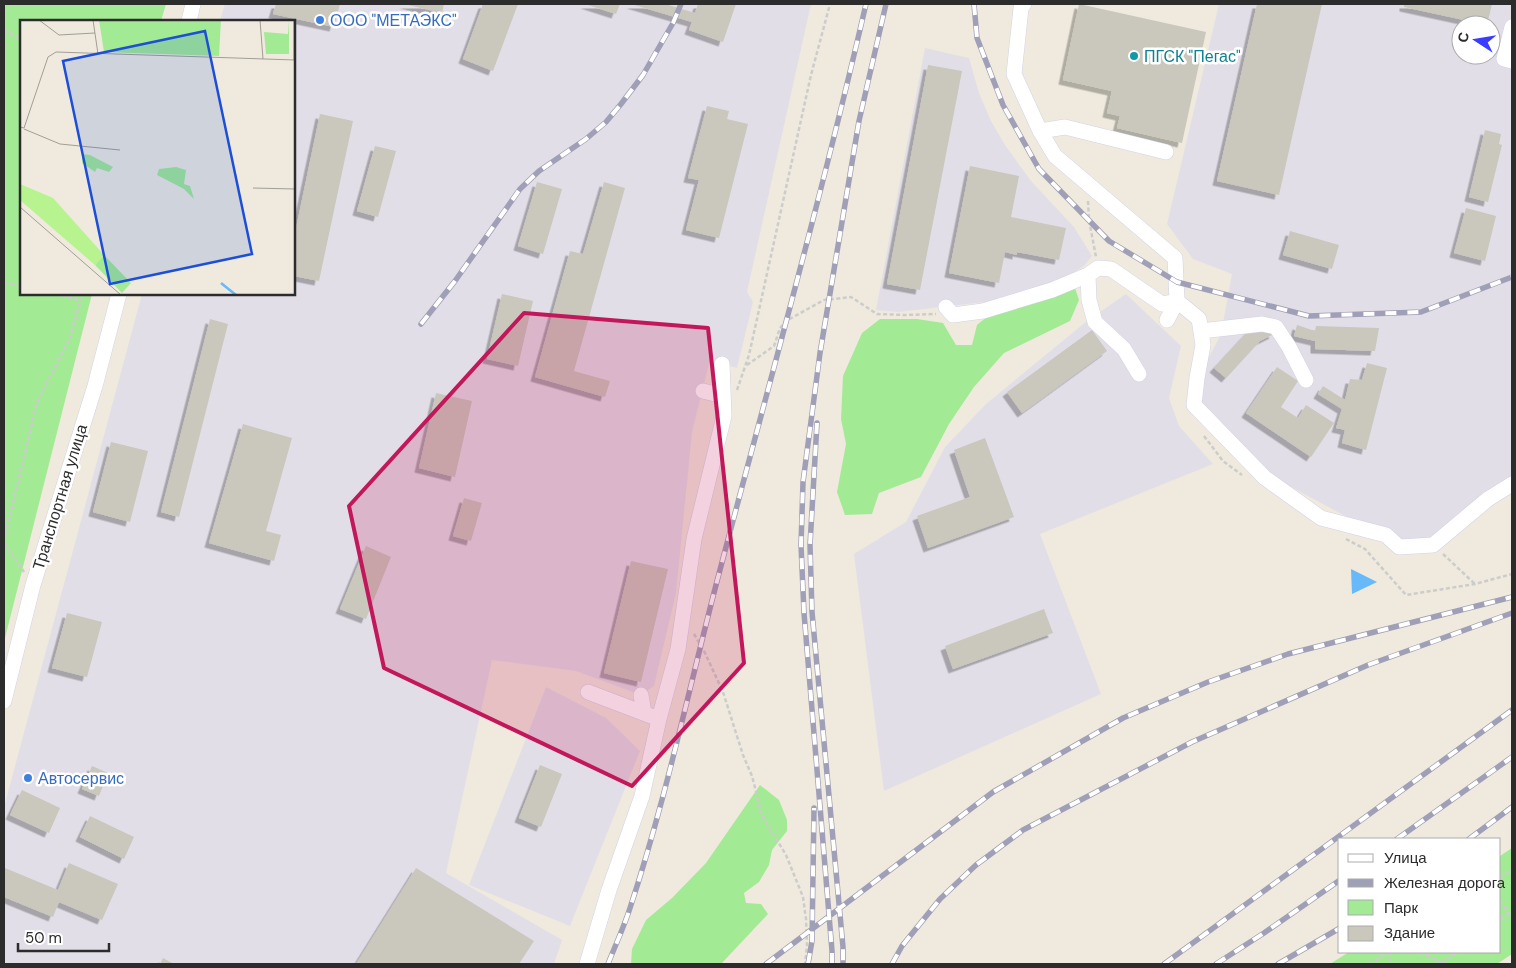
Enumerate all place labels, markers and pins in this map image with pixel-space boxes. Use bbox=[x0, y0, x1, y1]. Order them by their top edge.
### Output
place label: ООО "МЕТАЭКС" bbox=[330, 10, 457, 31]
marker: ООО "МЕТАЭКС" bbox=[314, 14, 326, 26]
place label: ПГСК "Пегас" bbox=[1144, 46, 1241, 67]
marker: ПГСК "Пегас" bbox=[1128, 50, 1140, 62]
place label: Автосервис bbox=[38, 768, 124, 789]
marker: Автосервис bbox=[22, 772, 34, 784]

